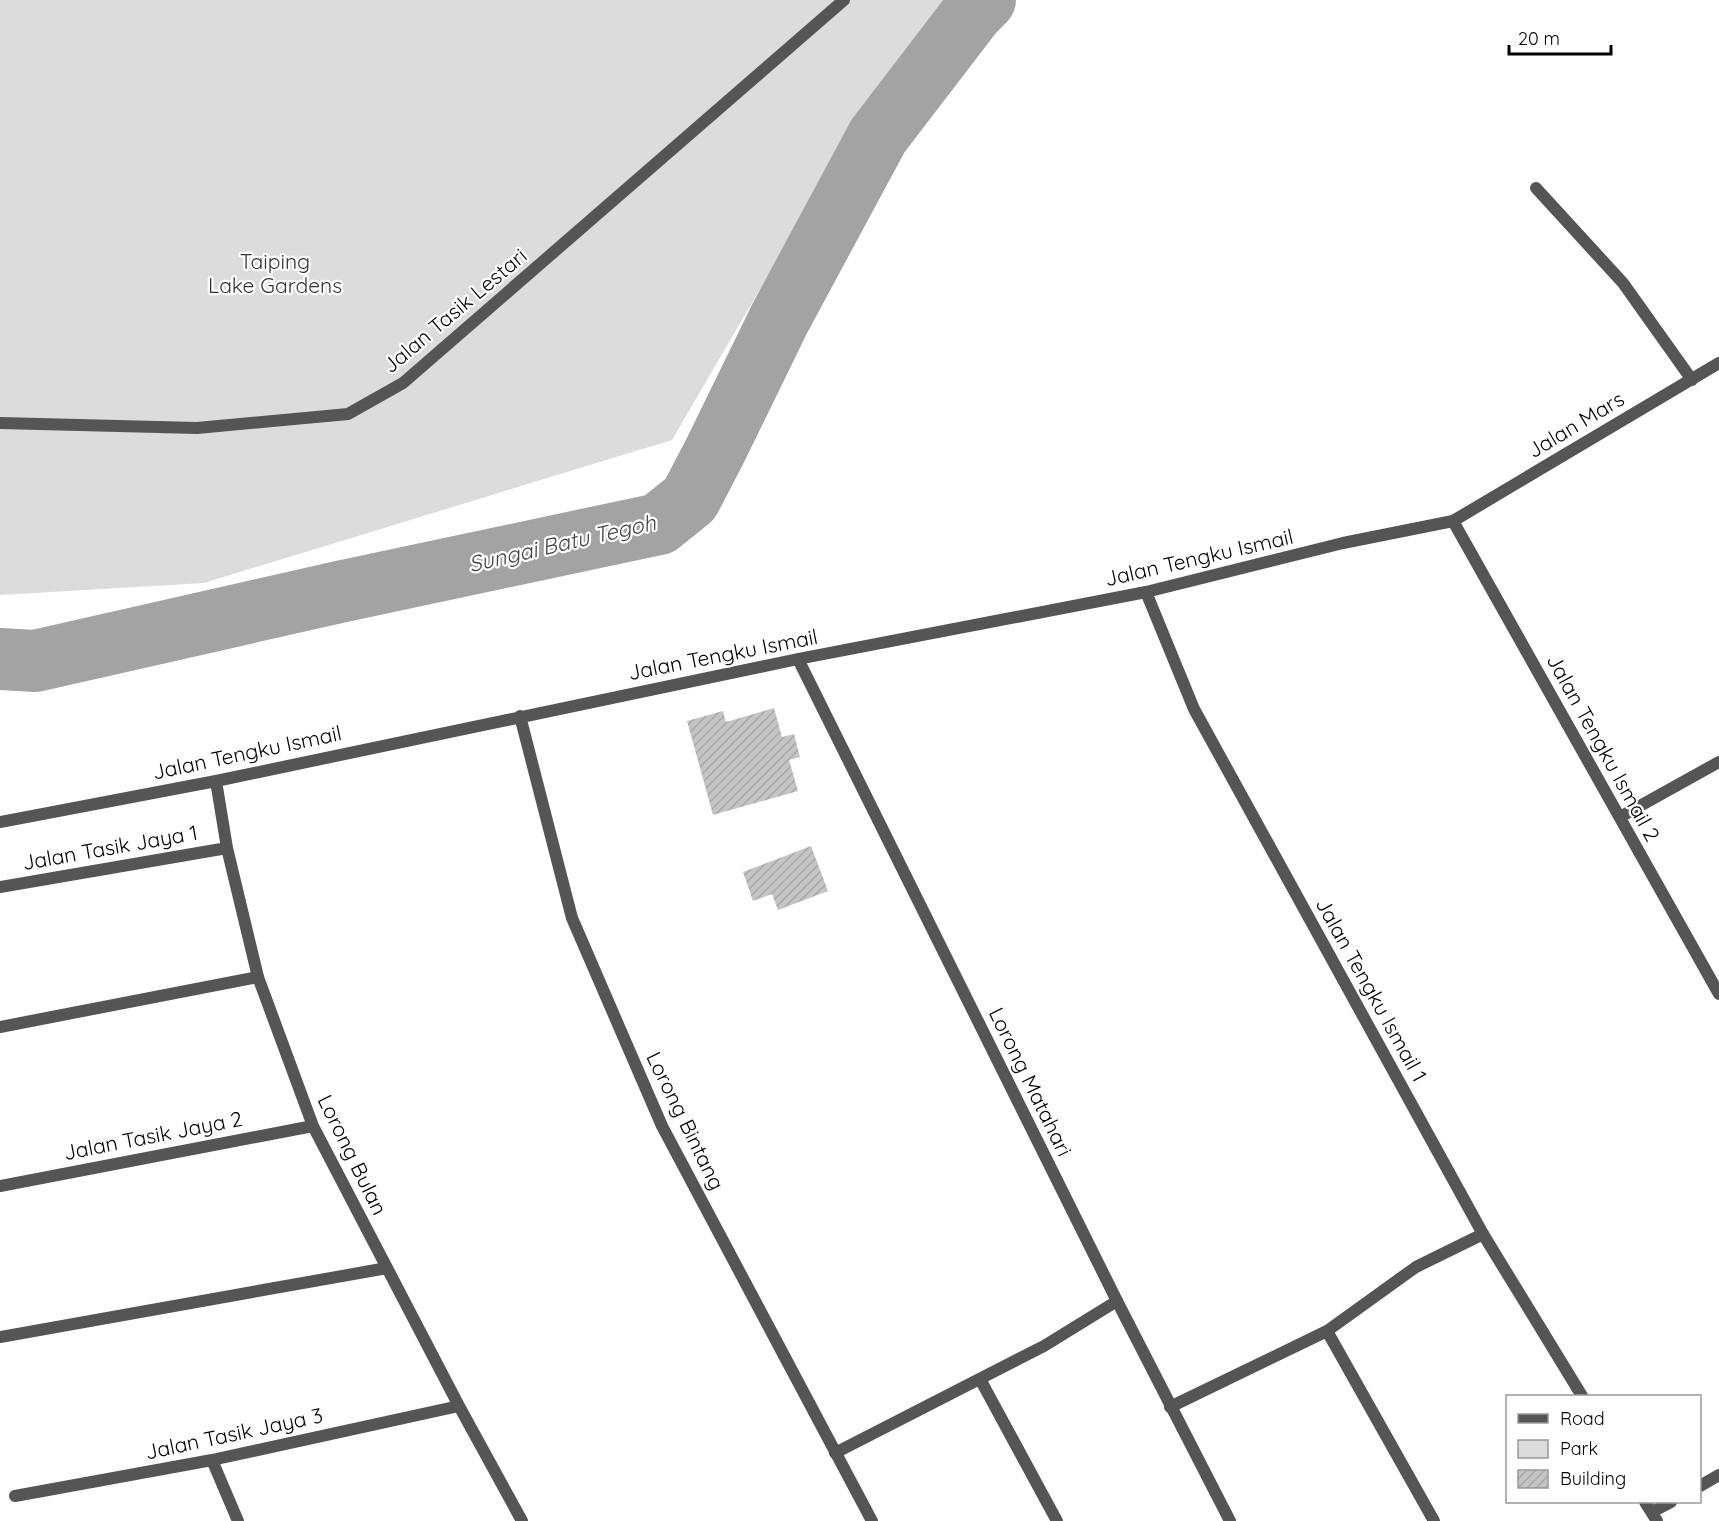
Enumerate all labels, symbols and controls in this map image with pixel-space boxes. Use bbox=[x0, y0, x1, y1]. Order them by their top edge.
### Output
scale bar bbox=[1509, 18, 1611, 56]
text: 20 m bbox=[1518, 27, 1560, 50]
street label: Jalan Tasik Lestari bbox=[377, 242, 532, 378]
park label: Taiping Lake Gardens bbox=[208, 248, 342, 298]
street label: Jalan Mars bbox=[1522, 385, 1629, 463]
water label: Sungai Batu Tegoh bbox=[466, 508, 659, 578]
street label: Jalan Tengku Ismail bbox=[1102, 523, 1296, 591]
street label: Jalan Tengku Ismail bbox=[626, 623, 820, 685]
street label: Jalan Tengku Ismail 2 bbox=[1542, 649, 1666, 846]
street label: Jalan Tengku Ismail bbox=[150, 719, 344, 785]
street label: Jalan Tasik Jaya 1 bbox=[20, 819, 200, 875]
street label: Jalan Tengku Ismail 1 bbox=[1311, 893, 1433, 1086]
street label: Lorong Matahari bbox=[984, 1003, 1078, 1160]
street label: Lorong Bintang bbox=[641, 1047, 731, 1194]
street label: Lorong Bulan bbox=[313, 1090, 393, 1219]
street label: Jalan Tasik Jaya 2 bbox=[61, 1105, 244, 1165]
legend bbox=[1506, 1395, 1701, 1503]
street label: Jalan Tasik Jaya 3 bbox=[143, 1401, 325, 1465]
text: Road bbox=[1560, 1407, 1605, 1430]
text: Park bbox=[1560, 1437, 1598, 1460]
text: Building bbox=[1560, 1467, 1626, 1490]

